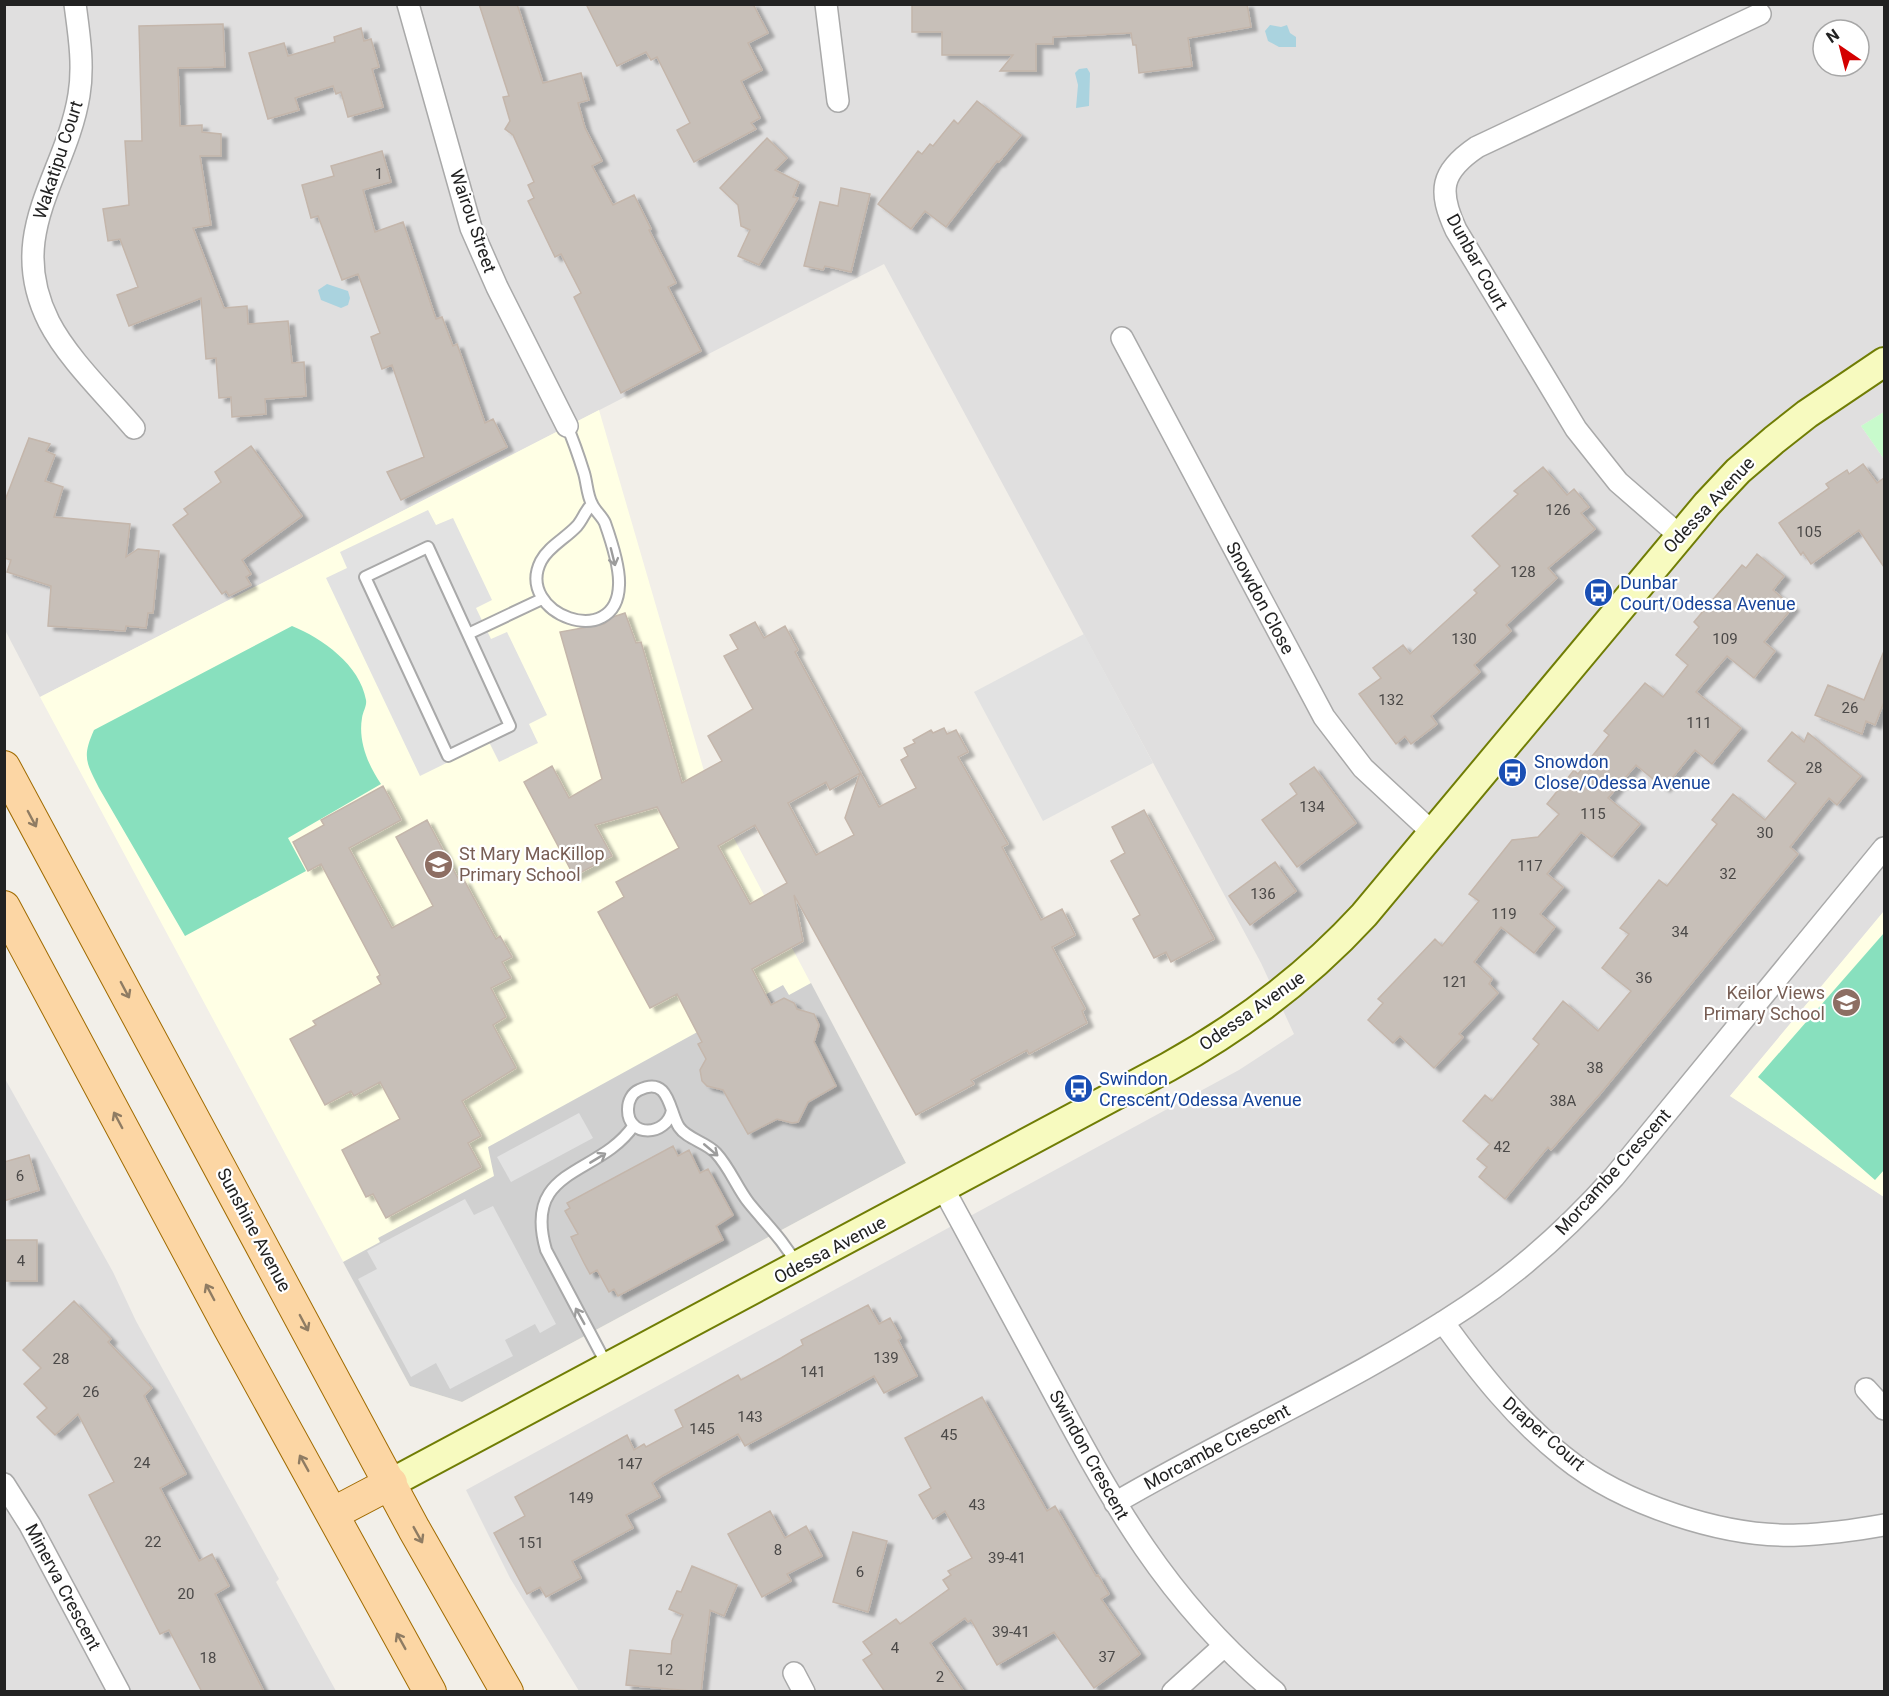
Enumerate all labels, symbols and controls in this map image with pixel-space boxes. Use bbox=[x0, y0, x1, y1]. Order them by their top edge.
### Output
north arrow bbox=[1811, 18, 1871, 78]
text: N bbox=[1823, 25, 1843, 47]
street label: Wakatipu Court bbox=[28, 98, 87, 222]
house number: 1 bbox=[375, 165, 383, 183]
street label: Wairou Street bbox=[446, 166, 501, 275]
street label: Dunbar Court bbox=[1442, 210, 1512, 314]
street label: Odessa Avenue bbox=[1659, 452, 1759, 557]
house number: 126 bbox=[1545, 501, 1571, 519]
house number: 105 bbox=[1796, 523, 1822, 541]
street label: Snowdon Close bbox=[1222, 538, 1299, 658]
one-way arrow bbox=[608, 547, 620, 566]
house number: 128 bbox=[1510, 563, 1536, 581]
place label: Dunbar Court/Odessa Avenue bbox=[1620, 572, 1796, 614]
bus stop icon: Dunbar Court/Odessa Avenue bbox=[1583, 577, 1615, 609]
house number: 130 bbox=[1451, 630, 1477, 648]
house number: 109 bbox=[1712, 630, 1738, 648]
house number: 132 bbox=[1378, 691, 1404, 709]
house number: 26 bbox=[1842, 699, 1858, 717]
house number: 111 bbox=[1686, 714, 1712, 732]
place label: Snowdon Close/Odessa Avenue bbox=[1534, 751, 1710, 793]
bus stop icon: Snowdon Close/Odessa Avenue bbox=[1497, 756, 1529, 788]
house number: 28 bbox=[1806, 759, 1822, 777]
house number: 134 bbox=[1299, 798, 1325, 816]
house number: 115 bbox=[1580, 805, 1606, 823]
one-way arrow bbox=[26, 810, 38, 827]
house number: 30 bbox=[1757, 824, 1773, 842]
place label: St Mary MacKillop Primary School bbox=[459, 843, 605, 885]
school or university icon: St Mary MacKillop Primary School bbox=[422, 848, 454, 880]
house number: 117 bbox=[1517, 857, 1543, 875]
house number: 32 bbox=[1720, 865, 1736, 883]
house number: 136 bbox=[1250, 885, 1276, 903]
house number: 119 bbox=[1491, 905, 1517, 923]
house number: 34 bbox=[1672, 923, 1689, 941]
street label: Odessa Avenue bbox=[1195, 966, 1308, 1055]
house number: 36 bbox=[1636, 969, 1652, 987]
house number: 121 bbox=[1442, 973, 1468, 991]
one-way arrow bbox=[120, 981, 131, 999]
place label: Keilor Views Primary School bbox=[1703, 982, 1825, 1024]
school or university icon: Keilor Views Primary School bbox=[1830, 987, 1862, 1019]
house number: 38 bbox=[1587, 1059, 1603, 1077]
place label: Swindon Crescent/Odessa Avenue bbox=[1099, 1068, 1301, 1110]
bus stop icon: Swindon Crescent/Odessa Avenue bbox=[1062, 1073, 1094, 1105]
house number: 38A bbox=[1550, 1092, 1577, 1110]
street label: Morcambe Crescent bbox=[1551, 1104, 1675, 1239]
one-way arrow bbox=[112, 1111, 123, 1129]
house number: 42 bbox=[1494, 1138, 1510, 1156]
one-way arrow bbox=[703, 1143, 718, 1157]
one-way arrow bbox=[589, 1151, 606, 1163]
street label: Sunshine Avenue bbox=[213, 1164, 296, 1295]
house number: 6 bbox=[16, 1167, 24, 1185]
street label: Odessa Avenue bbox=[770, 1211, 889, 1288]
house number: 4 bbox=[17, 1252, 26, 1270]
one-way arrow bbox=[204, 1283, 215, 1301]
one-way arrow bbox=[574, 1308, 586, 1325]
one-way arrow bbox=[299, 1313, 310, 1331]
house number: 139 bbox=[873, 1349, 899, 1367]
house number: 28 bbox=[53, 1350, 69, 1368]
house number: 141 bbox=[800, 1363, 826, 1381]
house number: 26 bbox=[83, 1383, 99, 1401]
street label: Swindon Crescent bbox=[1045, 1386, 1134, 1523]
street label: Draper Court bbox=[1499, 1392, 1590, 1475]
street label: Morcambe Crescent bbox=[1140, 1399, 1293, 1494]
house number: 143 bbox=[737, 1408, 763, 1426]
house number: 145 bbox=[689, 1420, 715, 1438]
house number: 45 bbox=[941, 1426, 957, 1444]
house number: 24 bbox=[134, 1454, 151, 1472]
one-way arrow bbox=[298, 1455, 310, 1472]
house number: 147 bbox=[617, 1455, 643, 1473]
house number: 149 bbox=[568, 1489, 594, 1507]
house number: 43 bbox=[969, 1496, 985, 1514]
street label: Minerva Crescent bbox=[21, 1520, 106, 1654]
one-way arrow bbox=[412, 1526, 424, 1543]
house number: 22 bbox=[145, 1533, 161, 1551]
house number: 151 bbox=[518, 1534, 544, 1552]
house number: 8 bbox=[774, 1541, 782, 1559]
house number: 39-41 bbox=[988, 1549, 1026, 1567]
house number: 6 bbox=[856, 1563, 864, 1581]
house number: 20 bbox=[178, 1585, 194, 1603]
house number: 39-41 bbox=[992, 1623, 1030, 1641]
one-way arrow bbox=[395, 1632, 406, 1650]
house number: 4 bbox=[891, 1639, 900, 1657]
house number: 37 bbox=[1099, 1648, 1115, 1666]
house number: 18 bbox=[200, 1649, 216, 1667]
house number: 12 bbox=[657, 1661, 673, 1679]
house number: 2 bbox=[936, 1668, 944, 1686]

